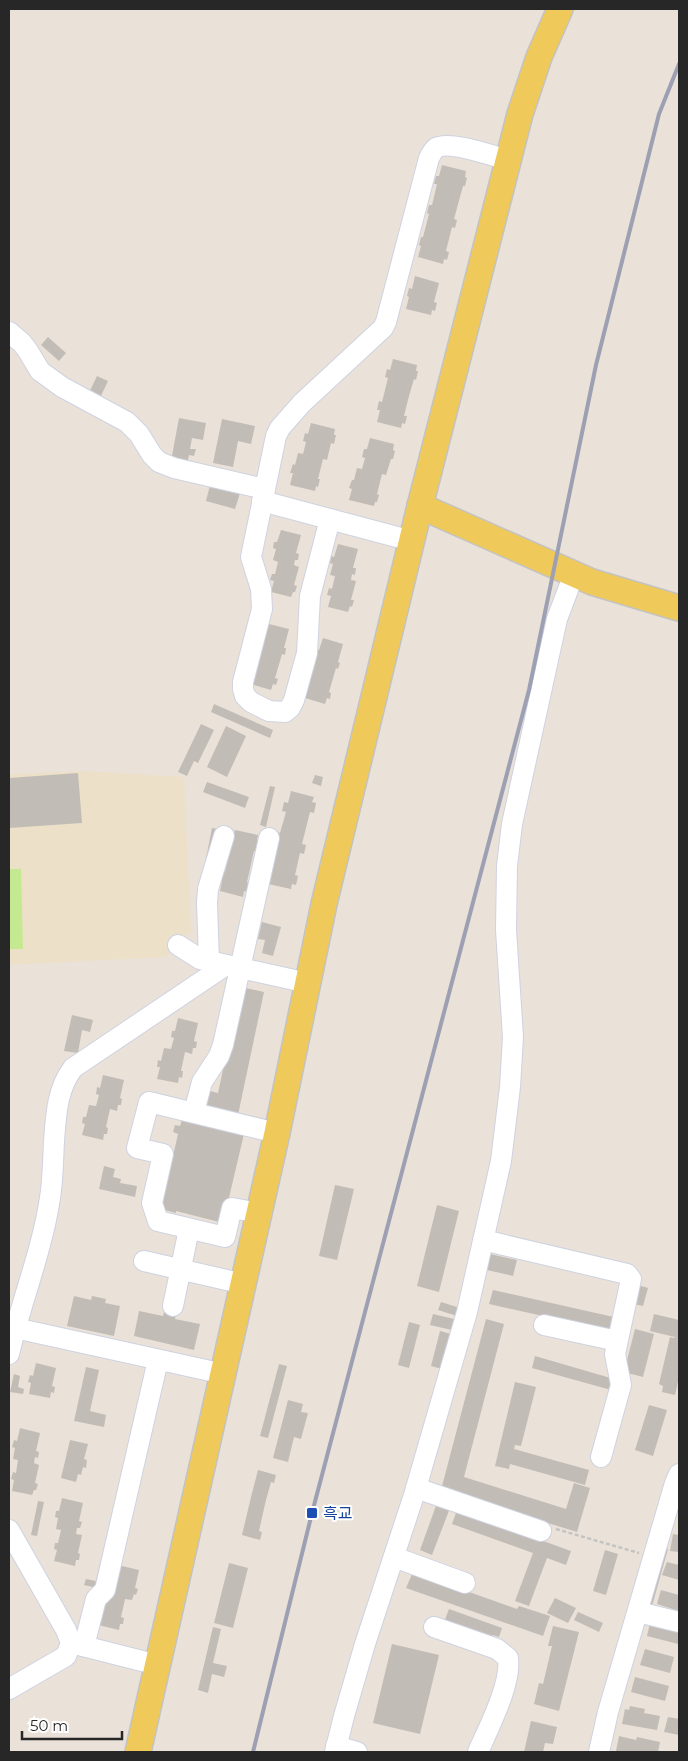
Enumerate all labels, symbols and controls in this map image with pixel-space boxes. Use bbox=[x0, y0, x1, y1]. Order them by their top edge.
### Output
place label: 흑교 bbox=[323, 1504, 352, 1523]
marker: 흑교 bbox=[305, 1506, 319, 1520]
scale bar bbox=[22, 1708, 122, 1740]
text: 50 m bbox=[30, 1716, 68, 1735]

